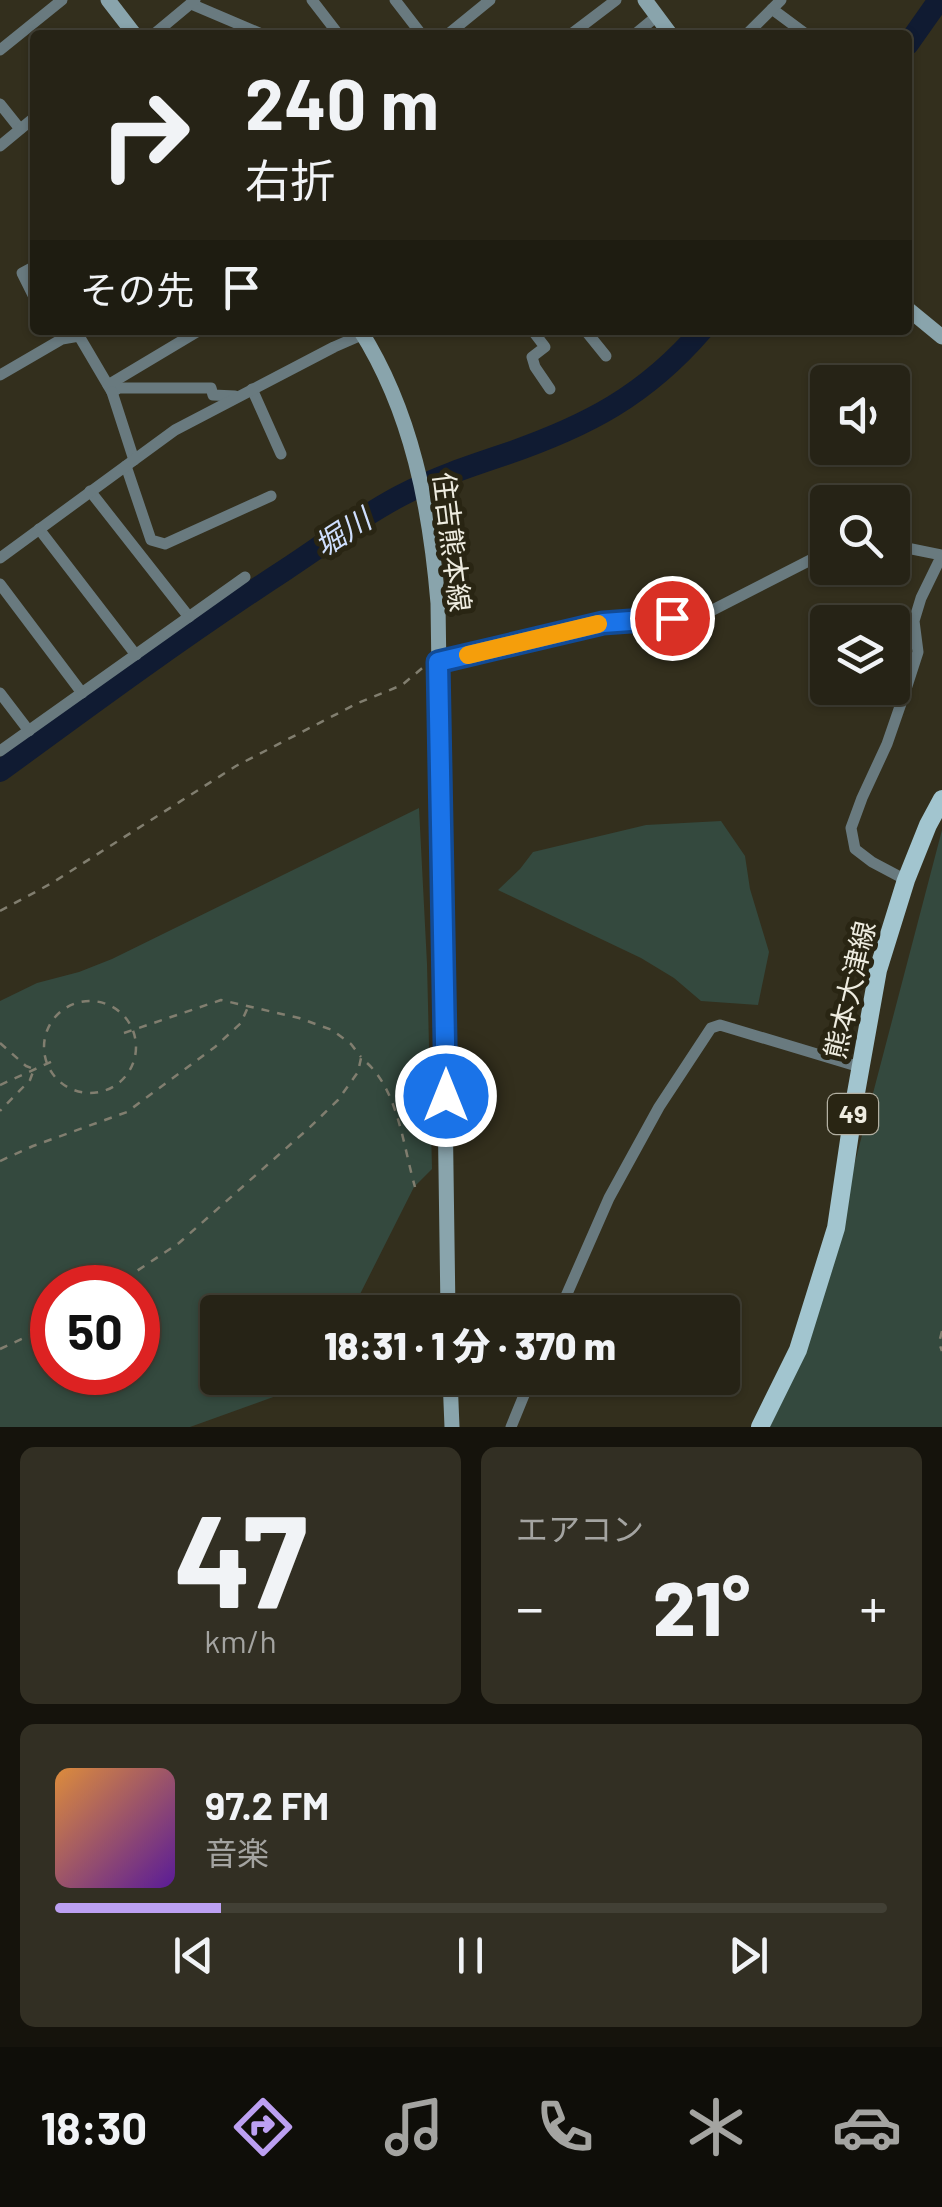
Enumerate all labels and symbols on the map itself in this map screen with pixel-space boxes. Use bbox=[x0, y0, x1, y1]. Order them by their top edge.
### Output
street label: 住吉熊本線 bbox=[428, 470, 478, 613]
water label: 堀川 bbox=[307, 498, 379, 563]
pin bbox=[630, 576, 715, 661]
street label: 熊本大津線 bbox=[817, 918, 881, 1062]
position arrow bbox=[394, 1044, 498, 1148]
road number: 49 bbox=[828, 1094, 878, 1134]
speed limit sign: 50 bbox=[30, 1265, 160, 1395]

